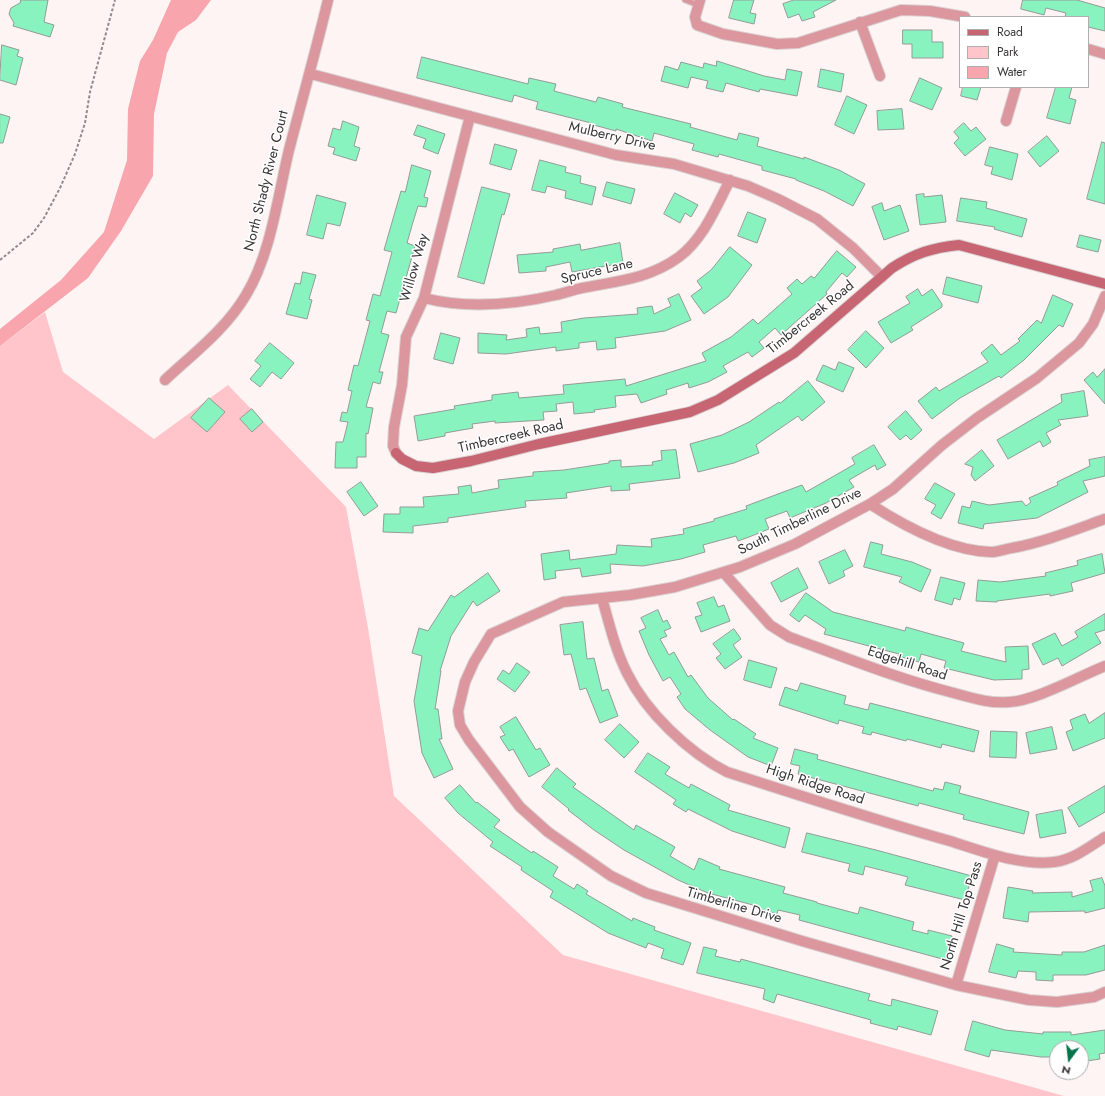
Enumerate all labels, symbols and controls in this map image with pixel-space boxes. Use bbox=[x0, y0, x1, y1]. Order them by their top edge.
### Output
legend bbox=[959, 16, 1089, 88]
text: Road bbox=[997, 23, 1023, 41]
text: Park bbox=[997, 43, 1018, 61]
text: Water bbox=[997, 63, 1027, 81]
street label: North Shady River Court bbox=[241, 109, 293, 253]
street label: Mulberry Drive bbox=[567, 119, 657, 155]
street label: Willow Way bbox=[397, 232, 433, 304]
street label: Spruce Lane bbox=[559, 256, 635, 288]
street label: Timbercreek Road bbox=[764, 278, 858, 358]
street label: Timbercreek Road bbox=[457, 417, 565, 457]
street label: South Timberline Drive bbox=[735, 485, 865, 559]
street label: Edgehill Road bbox=[865, 643, 949, 685]
street label: High Ridge Road bbox=[764, 761, 866, 809]
street label: North Hill Top Pass bbox=[937, 860, 987, 972]
street label: Timberline Drive bbox=[685, 884, 783, 928]
north arrow bbox=[1049, 1040, 1089, 1080]
text: N bbox=[1060, 1062, 1072, 1079]

